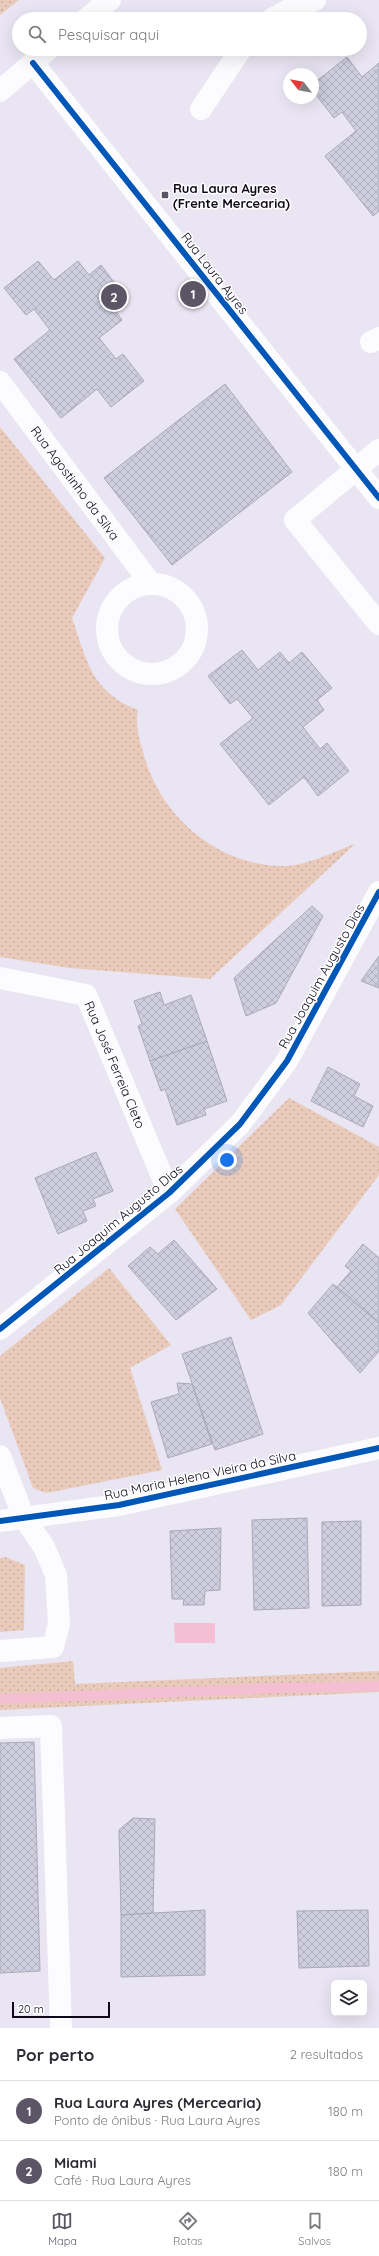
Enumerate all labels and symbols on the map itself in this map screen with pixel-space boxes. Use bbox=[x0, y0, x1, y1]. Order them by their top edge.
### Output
north arrow bbox=[283, 68, 319, 104]
place label: Rua Laura Ayres (Frente Mercearia) bbox=[173, 180, 290, 211]
marker: Rua Laura Ayres (Frente Mercearia) bbox=[160, 190, 170, 200]
street label: Rua Laura Ayres bbox=[178, 229, 252, 317]
pin: 1 bbox=[180, 279, 206, 309]
pin: 2 bbox=[101, 282, 127, 312]
street label: Rua Agostinho da Silva bbox=[28, 423, 123, 543]
street label: Rua Joaquim Augusto Dias bbox=[275, 901, 367, 1051]
street label: Rua José Ferreia Cleto bbox=[81, 998, 149, 1131]
your location bbox=[217, 1150, 237, 1170]
street label: Rua Joaquim Augusto Dias bbox=[50, 1161, 186, 1277]
street label: Rua Maria Helena Vieira da Silva bbox=[103, 1447, 297, 1503]
scale bar bbox=[12, 2000, 110, 2019]

